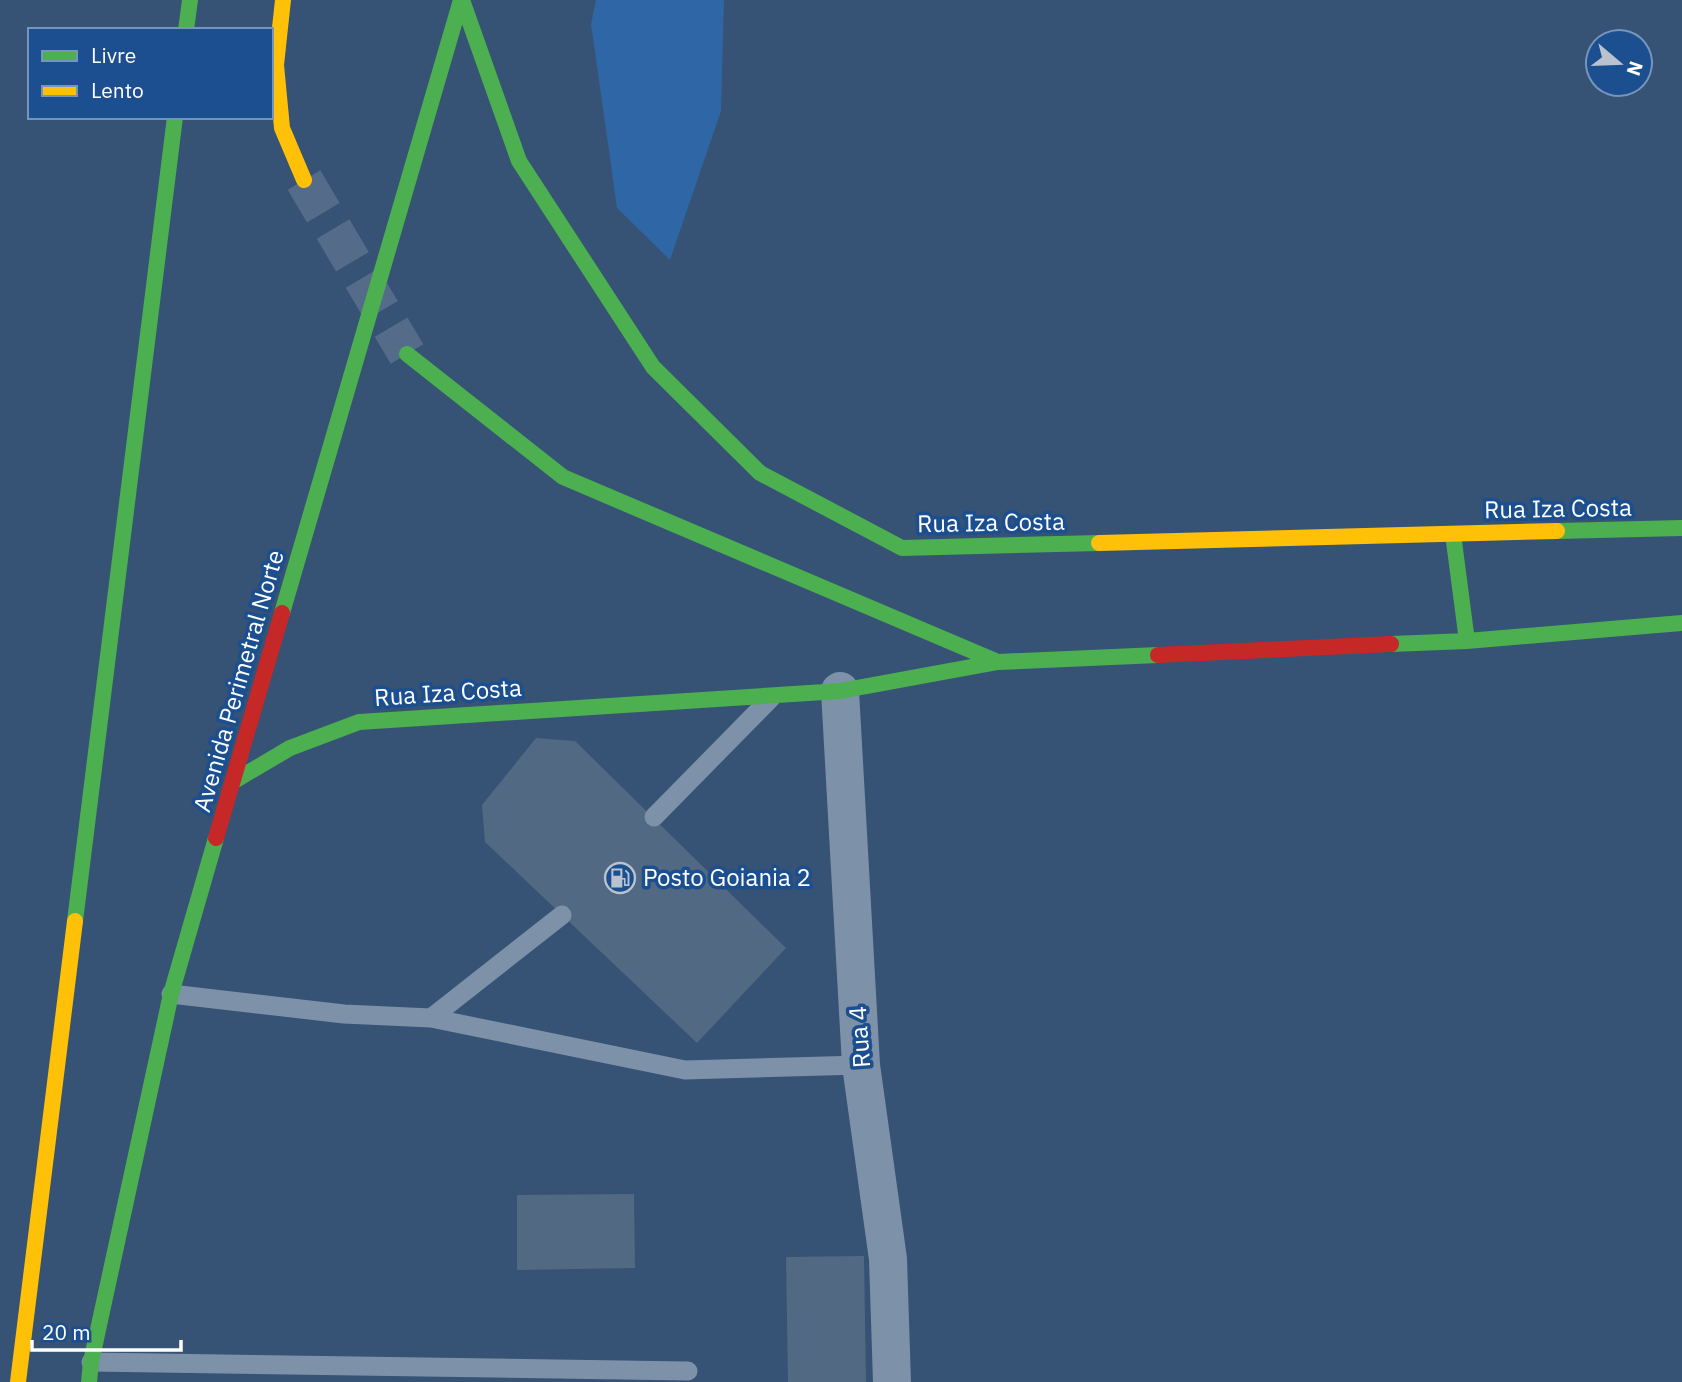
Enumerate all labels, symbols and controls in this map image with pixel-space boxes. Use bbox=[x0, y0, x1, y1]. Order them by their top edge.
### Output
legend bbox=[28, 28, 273, 119]
north arrow bbox=[1584, 28, 1654, 98]
text: Livre bbox=[91, 41, 136, 69]
text: N bbox=[1621, 58, 1649, 79]
text: Lento bbox=[91, 76, 144, 104]
street label: Rua Iza Costa bbox=[1484, 491, 1632, 525]
street label: Rua Iza Costa bbox=[917, 505, 1065, 539]
street label: Avenida Perimetral Norte bbox=[185, 546, 291, 815]
street label: Rua Iza Costa bbox=[373, 671, 523, 713]
fuel station icon: Posto Goiania 2 bbox=[603, 861, 637, 895]
place label: Posto Goiania 2 bbox=[643, 861, 811, 893]
street label: Rua 4 bbox=[841, 1005, 877, 1069]
scale bar bbox=[32, 1308, 180, 1352]
text: 20 m bbox=[42, 1318, 91, 1346]

